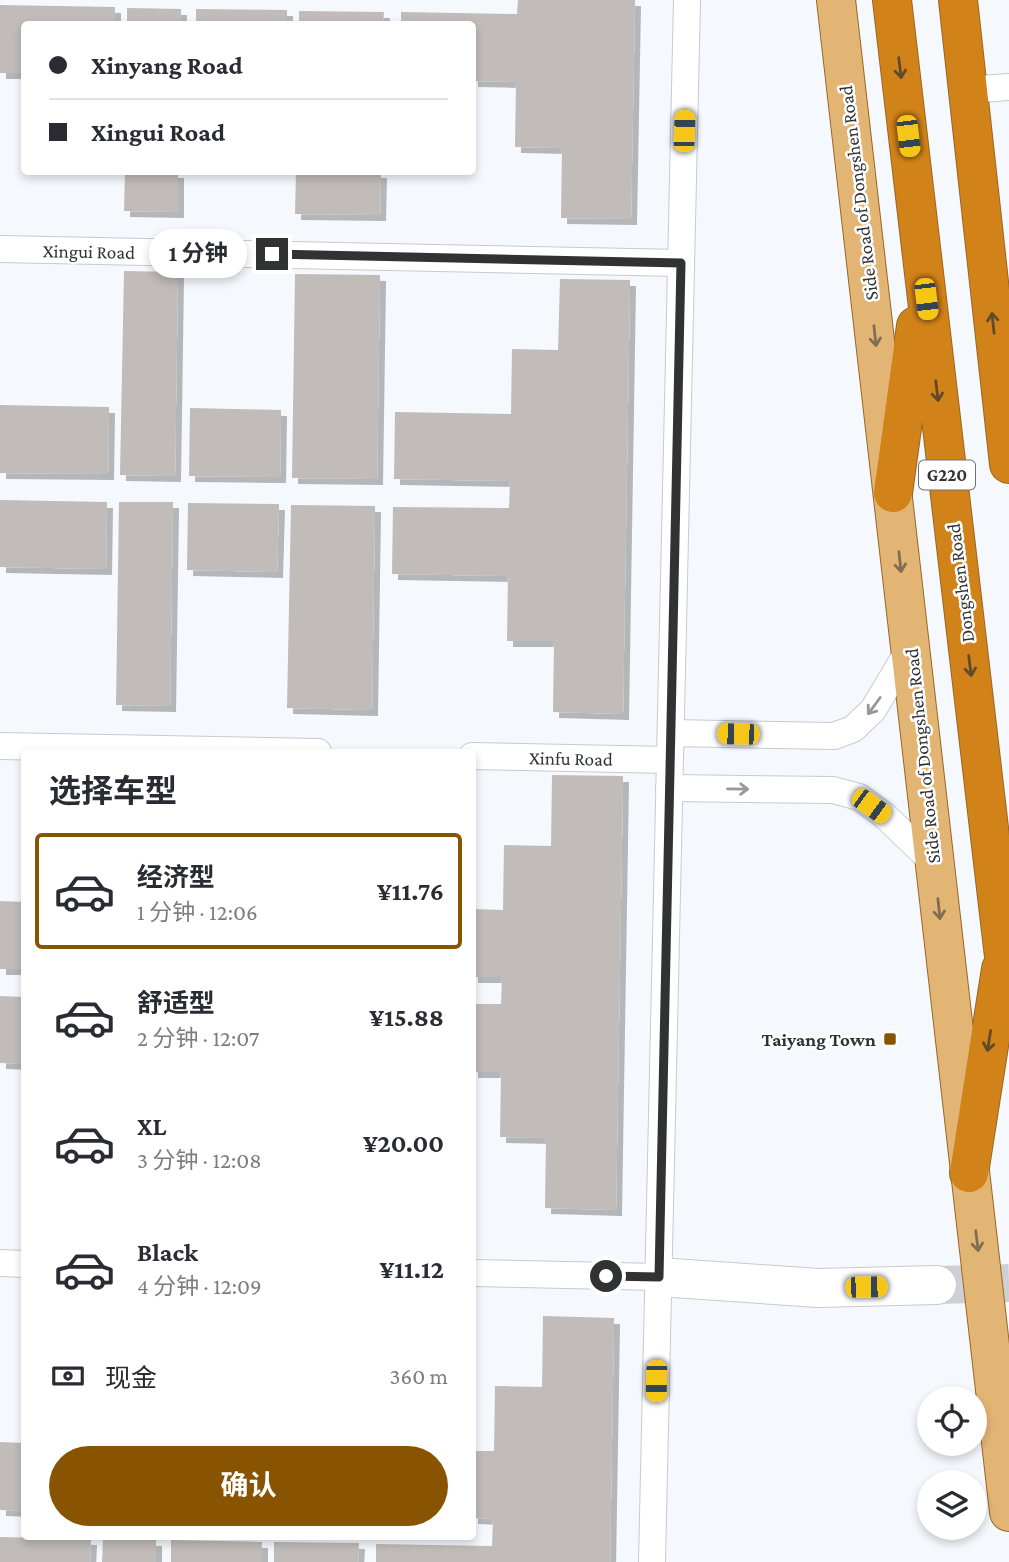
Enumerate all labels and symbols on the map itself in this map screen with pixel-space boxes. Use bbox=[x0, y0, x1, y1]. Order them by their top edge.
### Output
one-way arrow bbox=[893, 56, 906, 79]
street label: Side Road of Dongshen Road bbox=[835, 84, 882, 301]
car bbox=[673, 110, 696, 152]
car bbox=[896, 114, 921, 158]
callout: 1 分钟 bbox=[149, 230, 247, 278]
route end bbox=[256, 238, 288, 270]
street label: Xingui Road bbox=[43, 240, 135, 263]
car bbox=[914, 277, 939, 321]
one-way arrow bbox=[987, 312, 1000, 335]
one-way arrow bbox=[868, 324, 881, 346]
one-way arrow bbox=[931, 379, 944, 402]
road number: G220 bbox=[919, 461, 975, 490]
street label: Dongshen Road bbox=[943, 522, 978, 644]
one-way arrow bbox=[894, 550, 907, 572]
street label: Side Road of Dongshen Road bbox=[901, 647, 944, 865]
one-way arrow bbox=[964, 654, 977, 677]
one-way arrow bbox=[867, 696, 881, 715]
car bbox=[717, 723, 760, 745]
street label: Xinfu Road bbox=[529, 747, 613, 770]
one-way arrow bbox=[726, 782, 749, 796]
car bbox=[848, 785, 895, 827]
one-way arrow bbox=[933, 898, 946, 920]
place label: Taiyang Town bbox=[762, 1029, 876, 1050]
one-way arrow bbox=[983, 1029, 996, 1052]
marker: Taiyang Town bbox=[882, 1031, 898, 1047]
one-way arrow bbox=[970, 1229, 983, 1252]
route start bbox=[590, 1260, 622, 1292]
car bbox=[845, 1276, 888, 1298]
car bbox=[646, 1360, 667, 1402]

